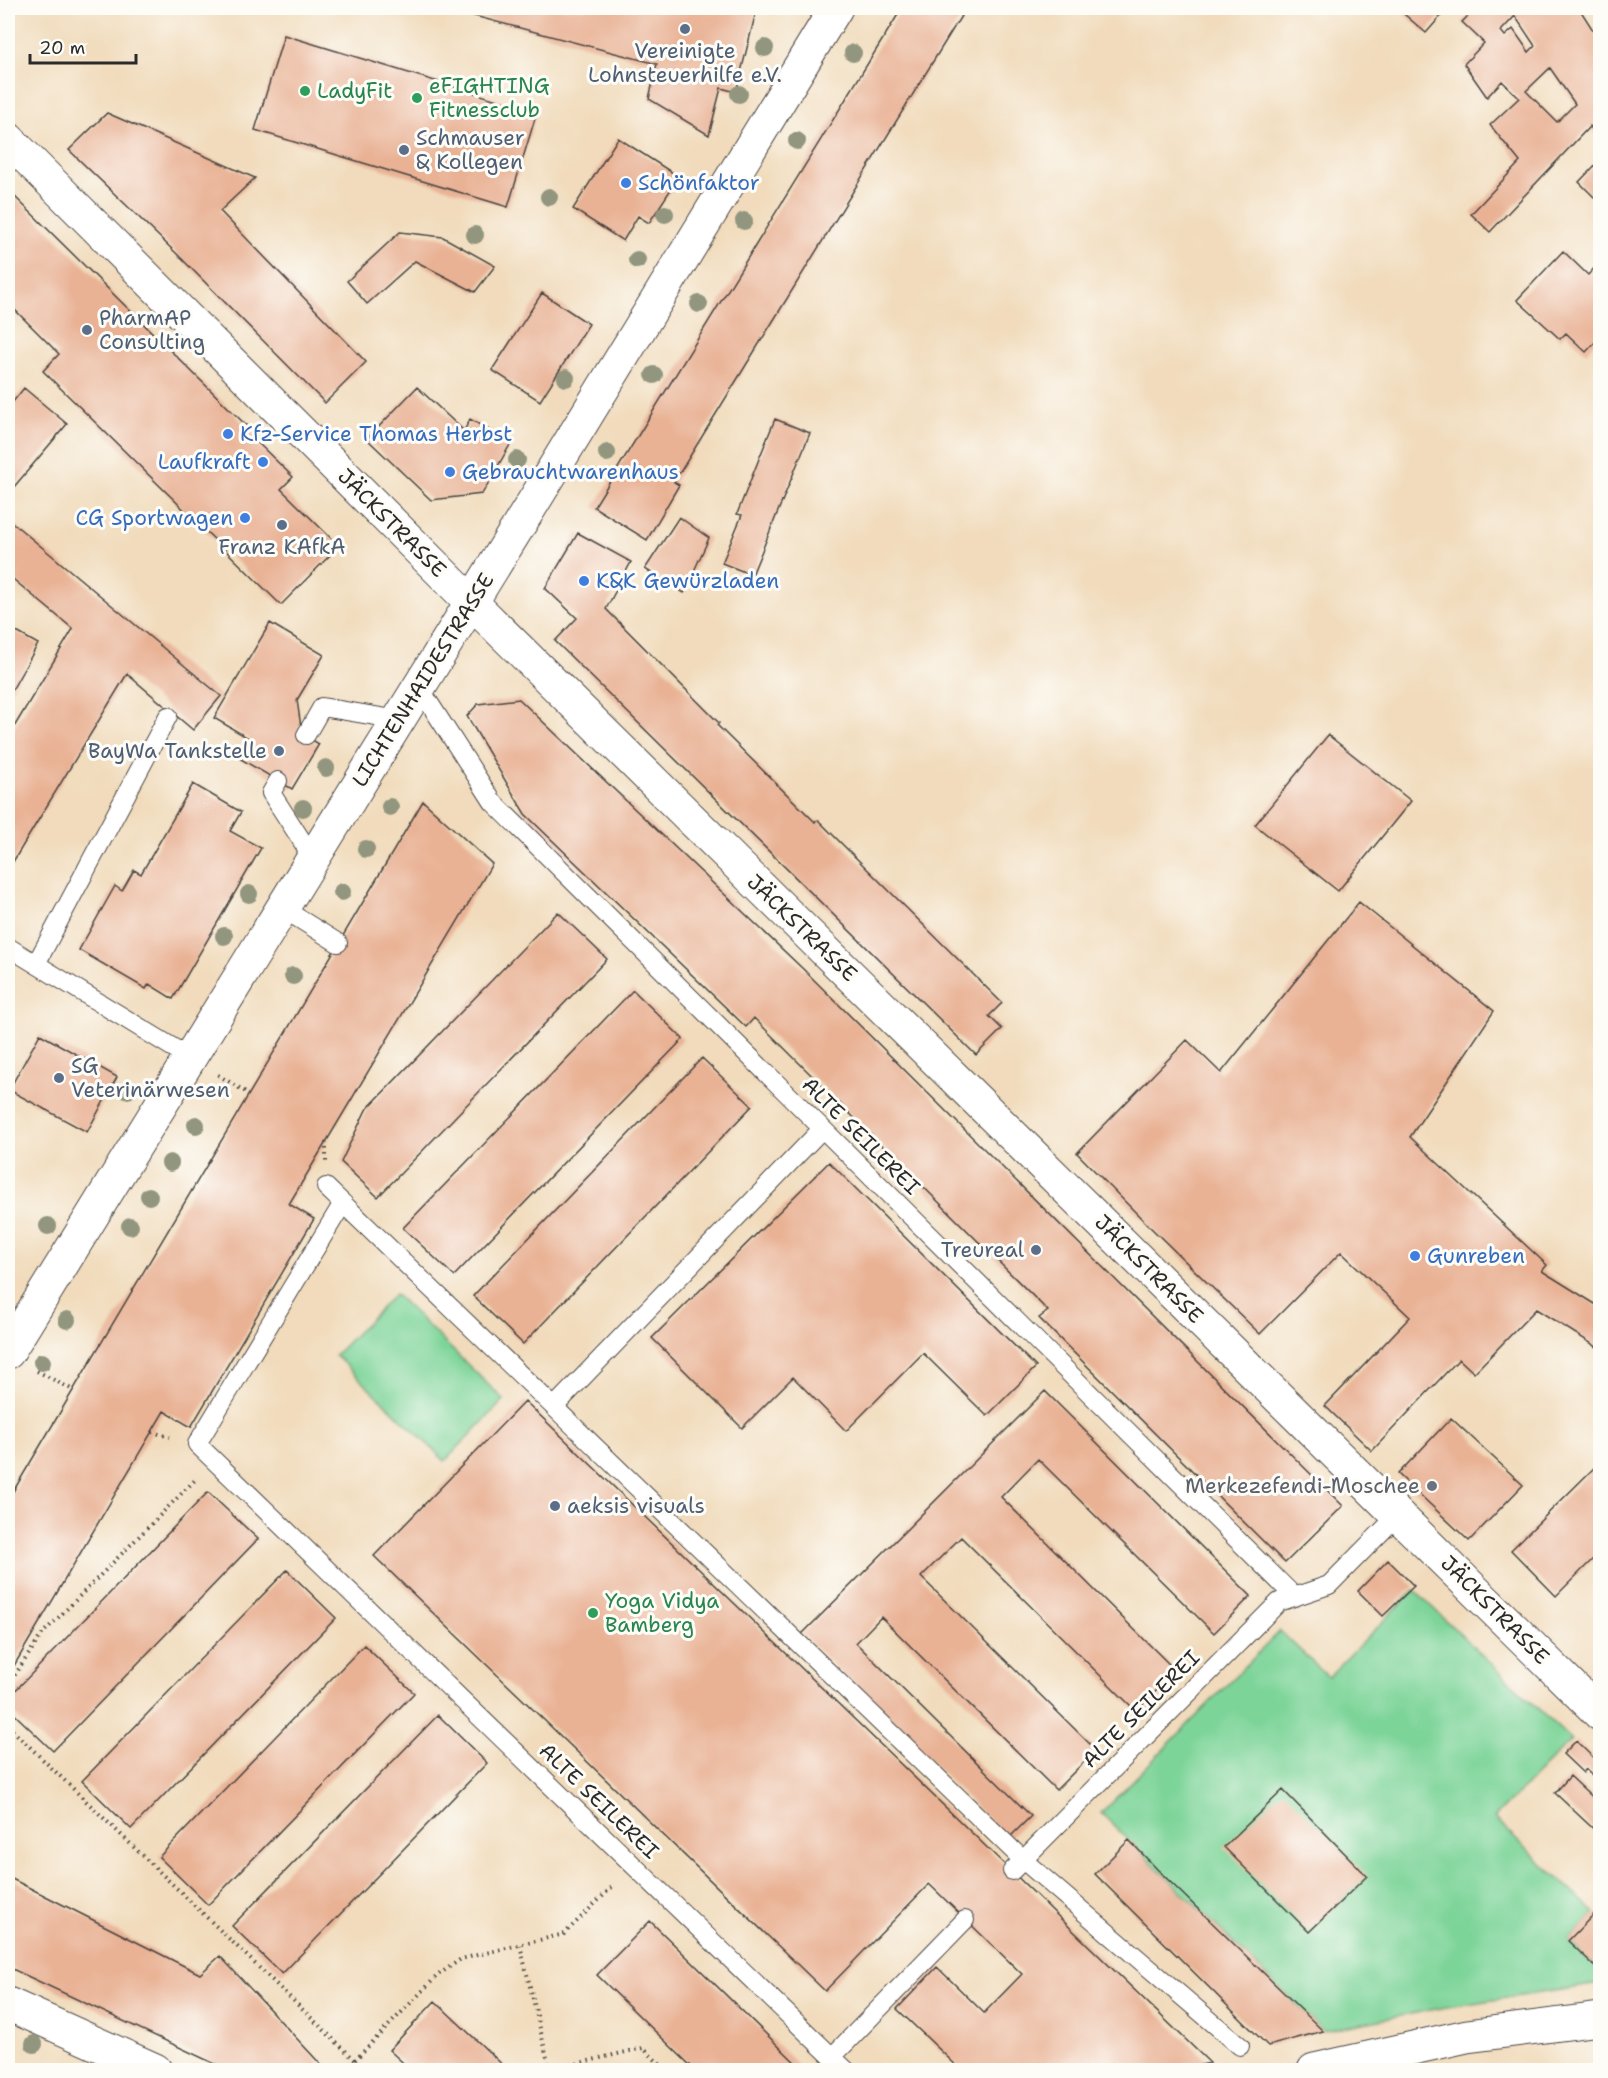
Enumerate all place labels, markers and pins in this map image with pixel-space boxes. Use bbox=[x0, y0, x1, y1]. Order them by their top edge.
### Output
marker: Vereinigte Lohnsteuerhilfe e.V. bbox=[678, 22, 692, 36]
place label: Vereinigte Lohnsteuerhilfe e.V. bbox=[588, 37, 782, 89]
place label: eFIGHTING Fitnessclub bbox=[429, 72, 550, 124]
place label: LadyFit bbox=[317, 77, 392, 105]
marker: LadyFit bbox=[298, 84, 312, 98]
marker: eFIGHTING Fitnessclub bbox=[410, 91, 424, 105]
place label: Schmauser & Kollegen bbox=[416, 124, 525, 176]
marker: Schmauser & Kollegen bbox=[397, 143, 411, 157]
place label: Schönfaktor bbox=[638, 169, 760, 197]
marker: Schönfaktor bbox=[619, 176, 633, 190]
place label: PharmAP Consulting bbox=[99, 304, 205, 356]
marker: PharmAP Consulting bbox=[80, 323, 94, 337]
place label: Kfz-Service Thomas Herbst bbox=[240, 420, 513, 448]
marker: Kfz-Service Thomas Herbst bbox=[221, 427, 235, 441]
place label: Laufkraft bbox=[158, 448, 251, 476]
marker: Laufkraft bbox=[256, 455, 270, 469]
place label: Gebrauchtwarenhaus bbox=[462, 458, 679, 486]
marker: Gebrauchtwarenhaus bbox=[443, 465, 457, 479]
place label: CG Sportwagen bbox=[76, 504, 233, 532]
marker: CG Sportwagen bbox=[238, 511, 252, 525]
marker: Franz KAfkA bbox=[275, 518, 289, 532]
place label: Franz KAfkA bbox=[219, 533, 345, 561]
place label: K&K Gewürzladen bbox=[596, 567, 779, 595]
marker: K&K Gewürzladen bbox=[577, 574, 591, 588]
place label: BayWa Tankstelle bbox=[88, 737, 267, 765]
marker: BayWa Tankstelle bbox=[272, 744, 286, 758]
place label: SG Veterinärwesen bbox=[71, 1052, 230, 1104]
marker: SG Veterinärwesen bbox=[52, 1071, 66, 1085]
place label: Treureal bbox=[941, 1236, 1025, 1264]
place label: Gunreben bbox=[1427, 1242, 1525, 1270]
marker: Treureal bbox=[1029, 1243, 1043, 1257]
marker: Gunreben bbox=[1408, 1249, 1422, 1263]
place label: Merkezefendi-Moschee bbox=[1185, 1472, 1420, 1500]
marker: Merkezefendi-Moschee bbox=[1425, 1479, 1439, 1493]
place label: aeksis visuals bbox=[567, 1492, 705, 1520]
marker: aeksis visuals bbox=[548, 1499, 562, 1513]
place label: Yoga Vidya Bamberg bbox=[605, 1587, 719, 1639]
marker: Yoga Vidya Bamberg bbox=[586, 1606, 600, 1620]

